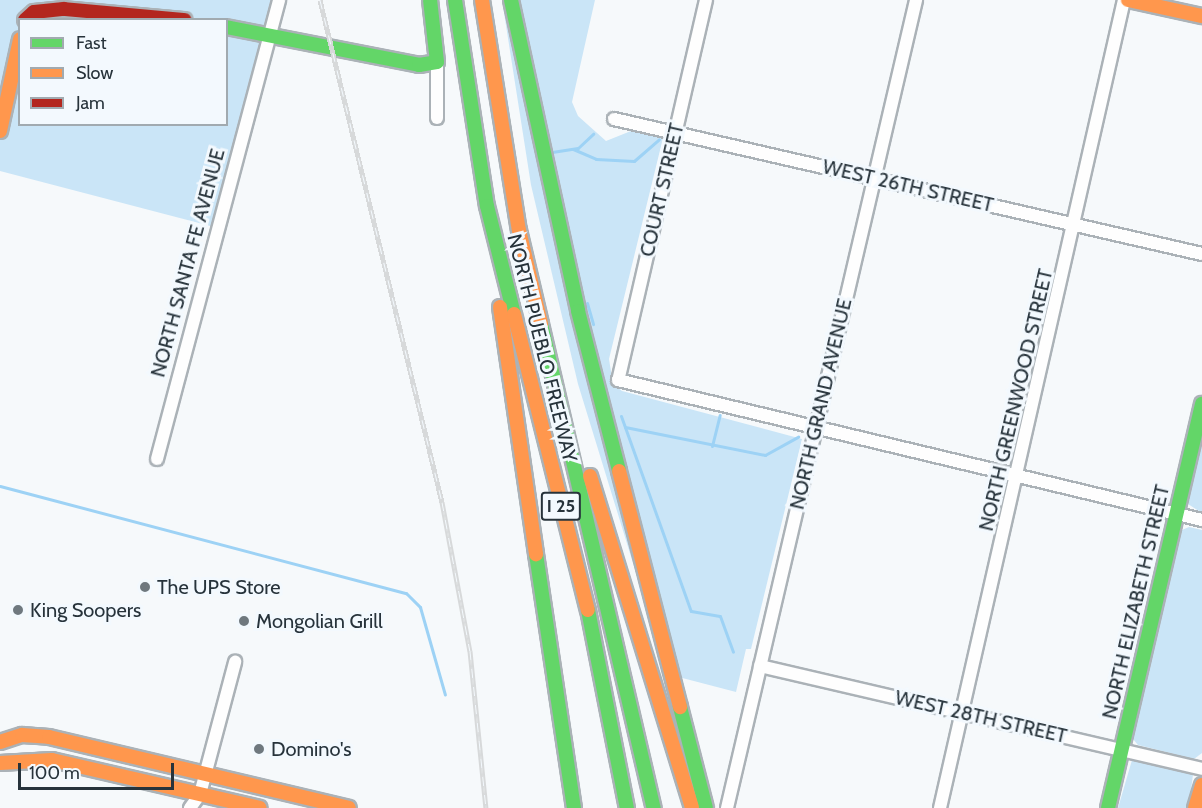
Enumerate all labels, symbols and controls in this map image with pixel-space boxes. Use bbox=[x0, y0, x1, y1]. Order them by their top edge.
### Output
legend bbox=[18, 18, 228, 126]
text: Fast bbox=[76, 32, 107, 54]
text: Slow bbox=[76, 62, 113, 84]
text: Jam bbox=[76, 92, 105, 114]
street label: COURT STREET bbox=[635, 121, 689, 259]
street label: NORTH SANTA FE AVENUE bbox=[146, 146, 230, 380]
street label: WEST 26TH STREET bbox=[820, 155, 996, 217]
street label: NORTH PUEBLO FREEWAY bbox=[502, 231, 582, 465]
street label: NORTH GREENWOOD STREET bbox=[974, 267, 1058, 533]
street label: NORTH GRAND AVENUE bbox=[785, 296, 857, 512]
street label: NORTH ELIZABETH STREET bbox=[1097, 483, 1175, 721]
road number: I 25 bbox=[540, 491, 582, 521]
place label: The UPS Store bbox=[157, 575, 281, 599]
marker: The UPS Store bbox=[138, 580, 152, 594]
place label: King Soopers bbox=[30, 598, 141, 622]
marker: King Soopers bbox=[11, 603, 25, 617]
place label: Mongolian Grill bbox=[256, 609, 383, 633]
marker: Mongolian Grill bbox=[237, 614, 251, 628]
street label: WEST 28TH STREET bbox=[893, 686, 1069, 748]
place label: Domino's bbox=[271, 737, 351, 761]
marker: Domino's bbox=[252, 742, 266, 756]
scale bar bbox=[21, 751, 177, 789]
text: 100 m bbox=[29, 762, 80, 784]

